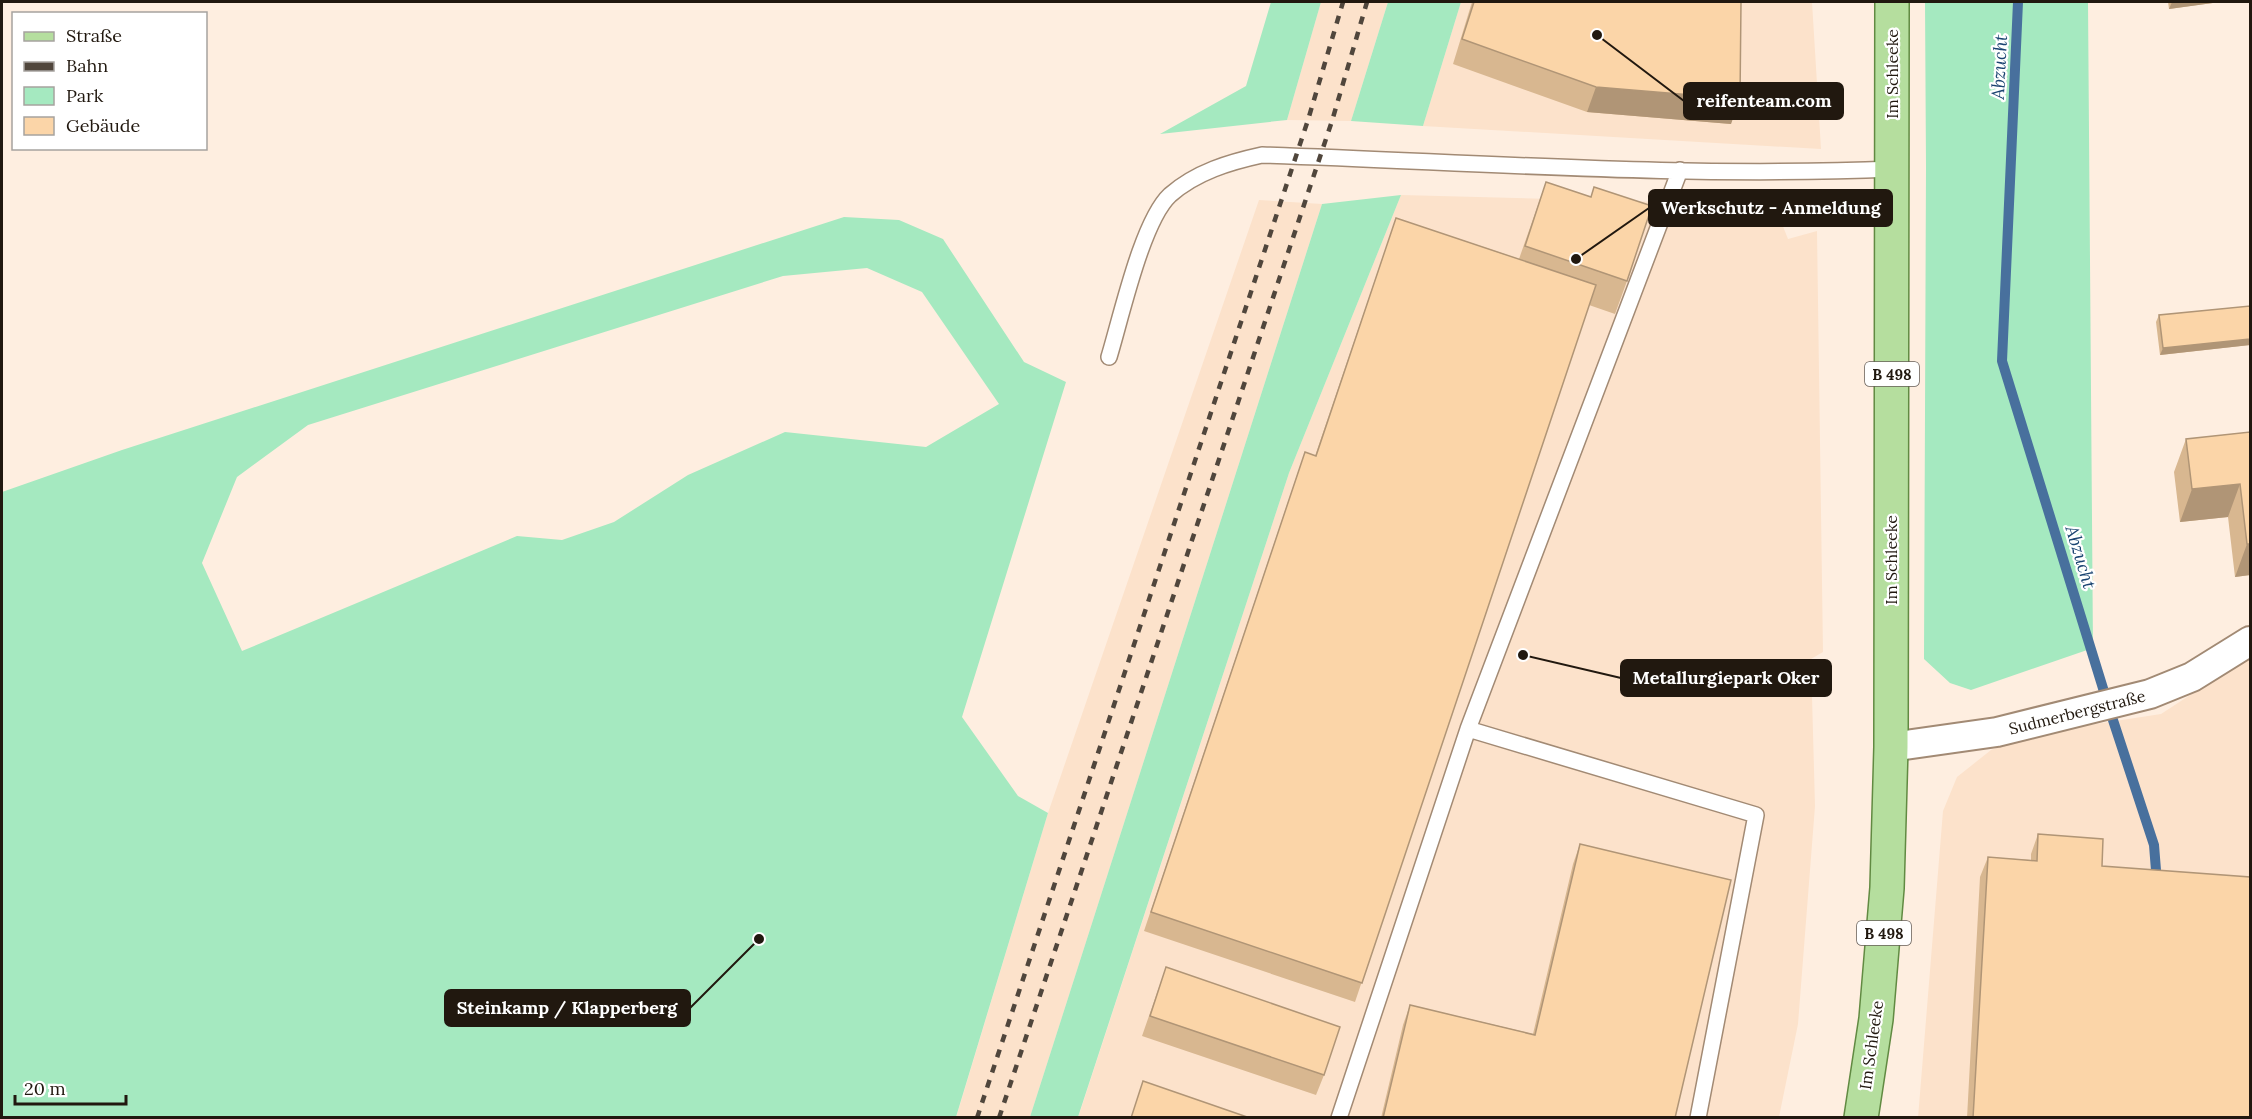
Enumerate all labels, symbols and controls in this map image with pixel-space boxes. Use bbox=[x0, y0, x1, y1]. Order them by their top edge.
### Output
legend bbox=[12, 12, 207, 150]
text: Straße bbox=[66, 24, 122, 47]
street label: Im Schleeke bbox=[1882, 29, 1902, 119]
water label: Abzucht bbox=[1986, 34, 2012, 101]
text: Bahn bbox=[66, 54, 108, 77]
callout: reifenteam.com bbox=[1684, 83, 1843, 119]
text: Park bbox=[66, 84, 104, 107]
text: reifenteam.com bbox=[1696, 89, 1832, 112]
text: Gebäude bbox=[66, 114, 141, 137]
callout: Werkschutz - Anmeldung bbox=[1649, 190, 1892, 226]
text: Werkschutz - Anmeldung bbox=[1661, 196, 1882, 219]
road number: B 498 bbox=[1865, 362, 1919, 386]
street label: Im Schleeke bbox=[1881, 515, 1901, 605]
water label: Abzucht bbox=[2060, 522, 2102, 592]
callout: Metallurgiepark Oker bbox=[1621, 660, 1831, 696]
text: Metallurgiepark Oker bbox=[1633, 666, 1820, 689]
street label: Sudmerbergstraße bbox=[2007, 685, 2148, 739]
road number: B 498 bbox=[1857, 921, 1911, 945]
callout: Steinkamp / Klapperberg bbox=[445, 990, 690, 1026]
text: Steinkamp / Klapperberg bbox=[457, 996, 678, 1019]
street label: Im Schleeke bbox=[1855, 999, 1887, 1091]
scale bar bbox=[15, 1068, 126, 1106]
text: 20 m bbox=[24, 1077, 66, 1100]

